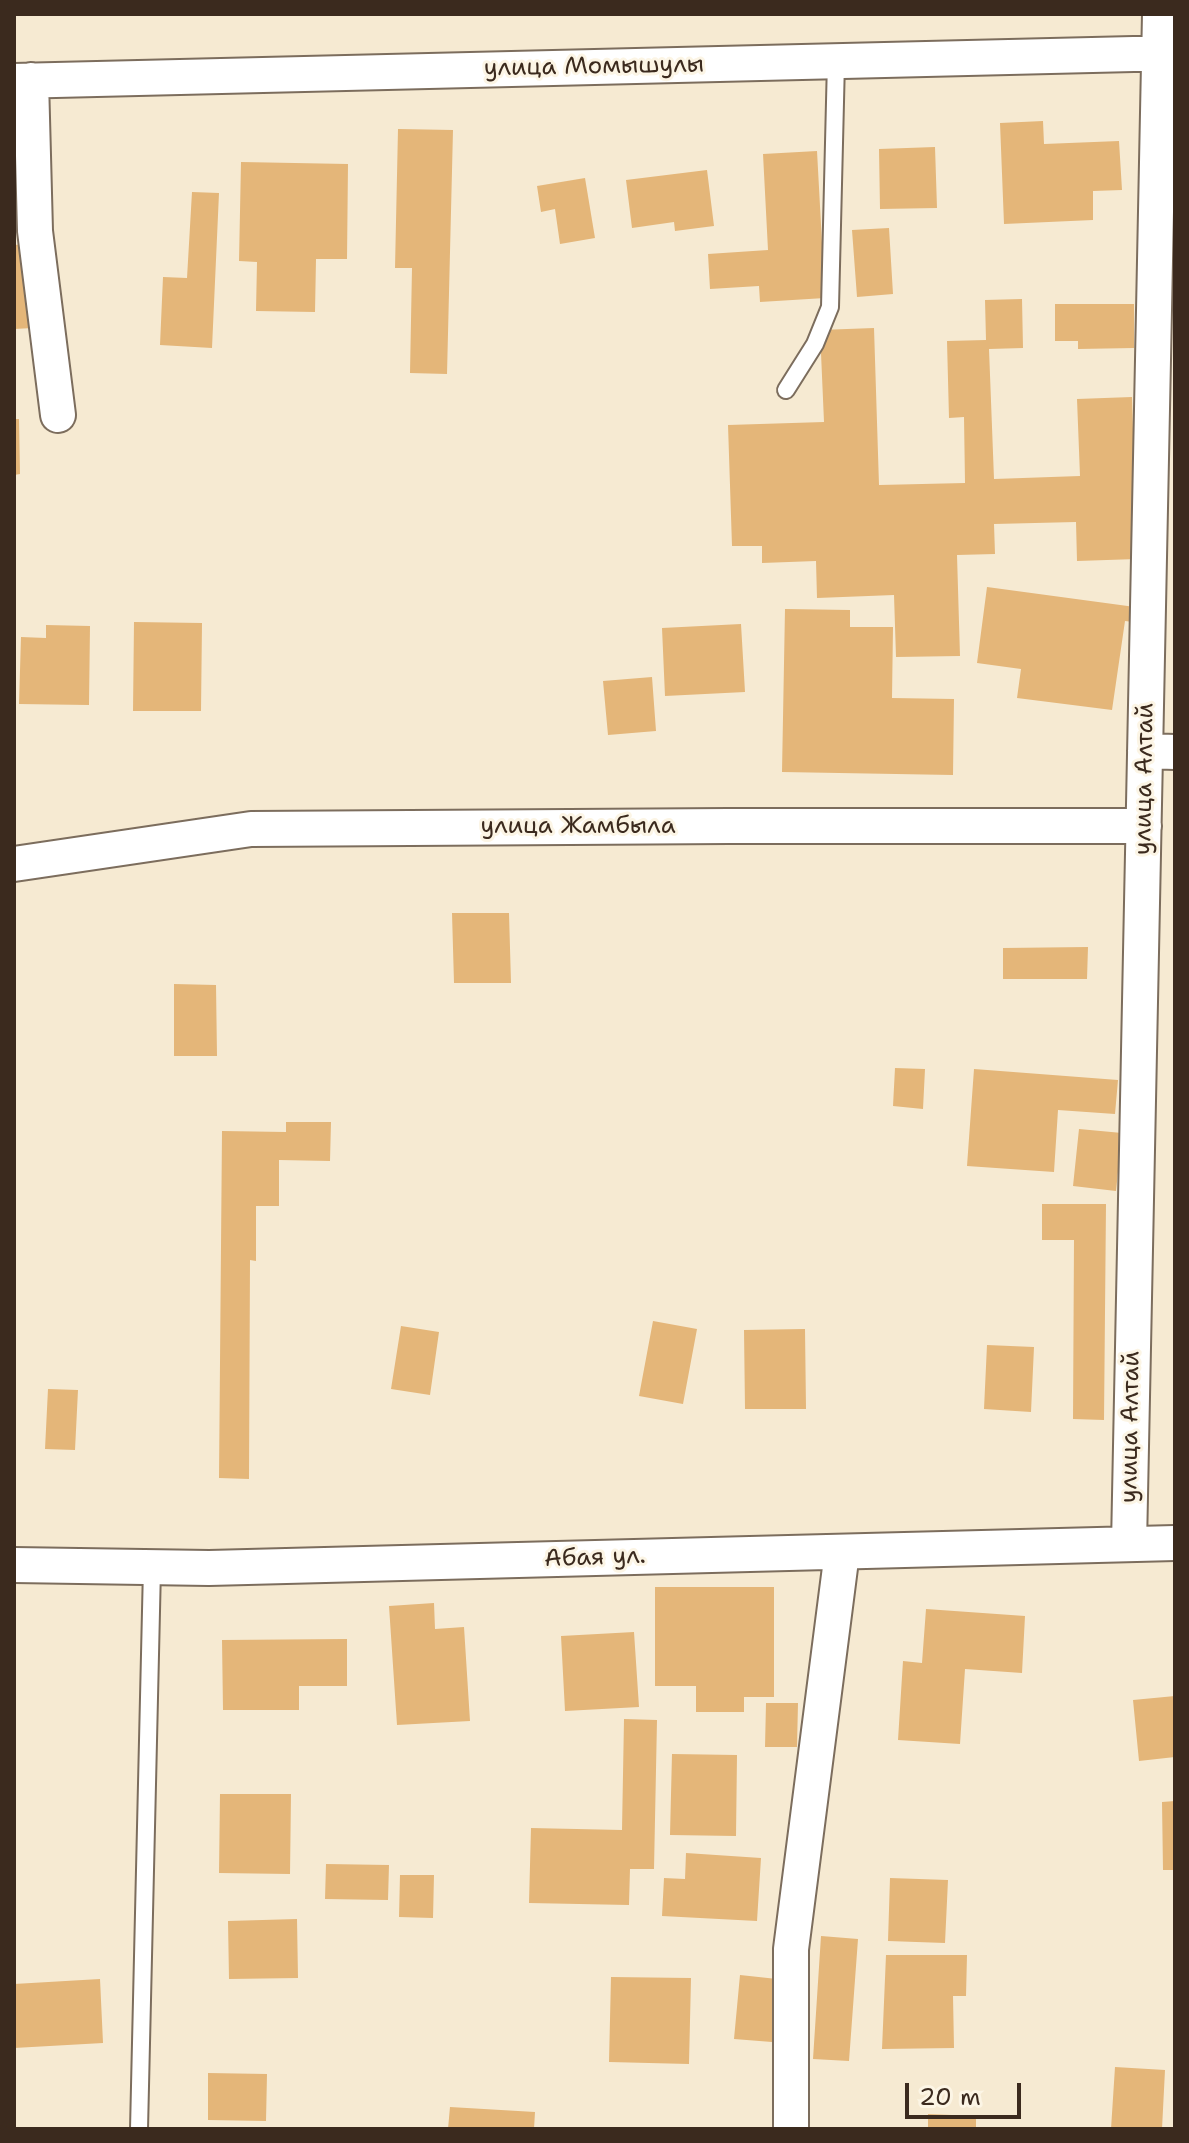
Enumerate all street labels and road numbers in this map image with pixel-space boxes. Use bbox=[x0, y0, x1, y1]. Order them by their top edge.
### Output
street label: улица Момышулы bbox=[484, 51, 704, 83]
street label: улица Алтай bbox=[1129, 703, 1161, 855]
street label: улица Жамбыла bbox=[480, 813, 676, 841]
street label: улица Алтай bbox=[1115, 1351, 1147, 1503]
street label: Абая ул. bbox=[544, 1542, 646, 1574]

